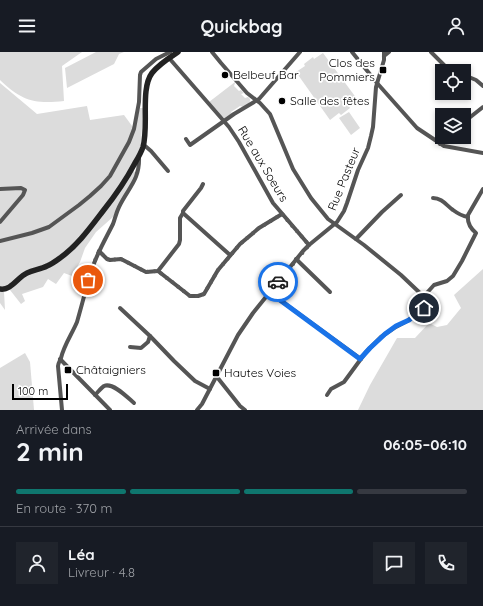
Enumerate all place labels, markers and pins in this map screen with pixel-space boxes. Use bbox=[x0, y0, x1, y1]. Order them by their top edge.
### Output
place label: Clos des Pommiers bbox=[319, 55, 375, 84]
marker: Clos des Pommiers bbox=[378, 65, 388, 75]
place label: Belbeuf Bar bbox=[233, 67, 299, 82]
marker: Belbeuf Bar bbox=[220, 70, 230, 80]
place label: Salle des fêtes bbox=[290, 93, 370, 108]
marker: Salle des fêtes bbox=[277, 96, 287, 106]
pin bbox=[71, 263, 105, 297]
pin bbox=[407, 291, 441, 325]
place label: Châtaigniers bbox=[76, 362, 146, 377]
marker: Châtaigniers bbox=[63, 365, 73, 375]
place label: Hautes Voies bbox=[224, 365, 297, 380]
marker: Hautes Voies bbox=[211, 368, 221, 378]

